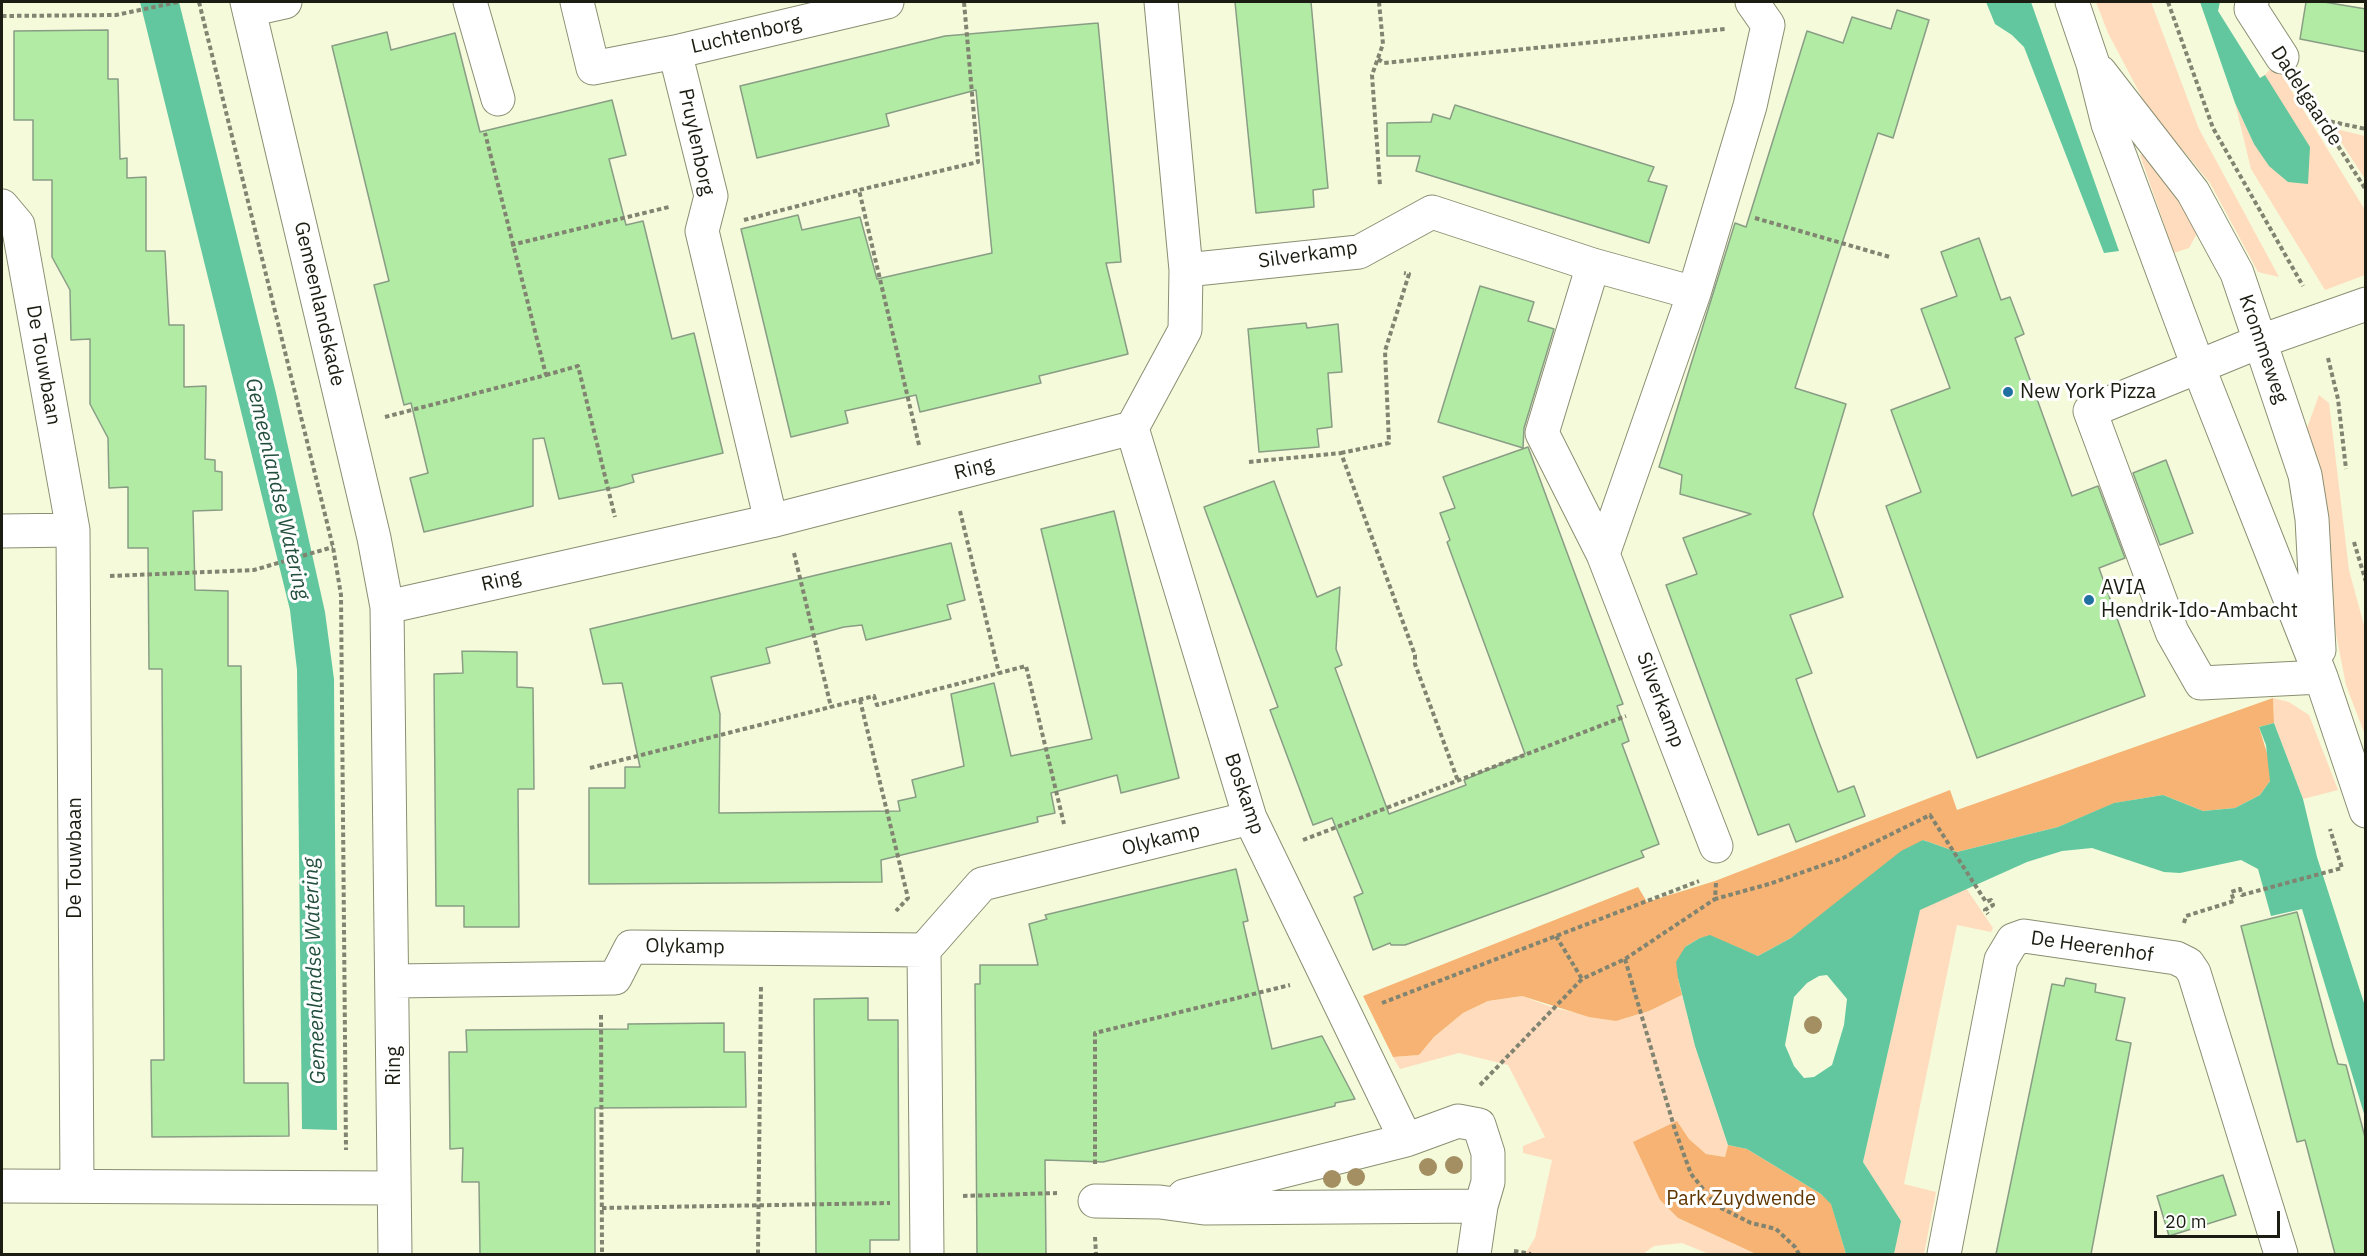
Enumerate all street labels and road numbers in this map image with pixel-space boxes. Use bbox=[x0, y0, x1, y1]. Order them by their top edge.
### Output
street label: Luchtenborg bbox=[689, 11, 803, 59]
street label: Dadelgaarde bbox=[2265, 42, 2347, 150]
street label: Pruylenborg bbox=[673, 86, 719, 198]
street label: Gemeenlandskade bbox=[288, 219, 350, 389]
street label: Silverkamp bbox=[1257, 236, 1359, 274]
street label: Krommeweg bbox=[2233, 291, 2293, 407]
street label: De Touwbaan bbox=[21, 303, 65, 427]
street label: Ring bbox=[952, 453, 996, 485]
street label: Ring bbox=[479, 565, 523, 597]
street label: Silverkamp bbox=[1631, 649, 1689, 751]
street label: Boskamp bbox=[1219, 750, 1269, 838]
street label: De Touwbaan bbox=[63, 797, 87, 919]
street label: Olykamp bbox=[1119, 819, 1203, 861]
street label: De Heerenhof bbox=[2029, 927, 2155, 967]
street label: Olykamp bbox=[645, 934, 725, 960]
street label: Ring bbox=[382, 1046, 406, 1086]

